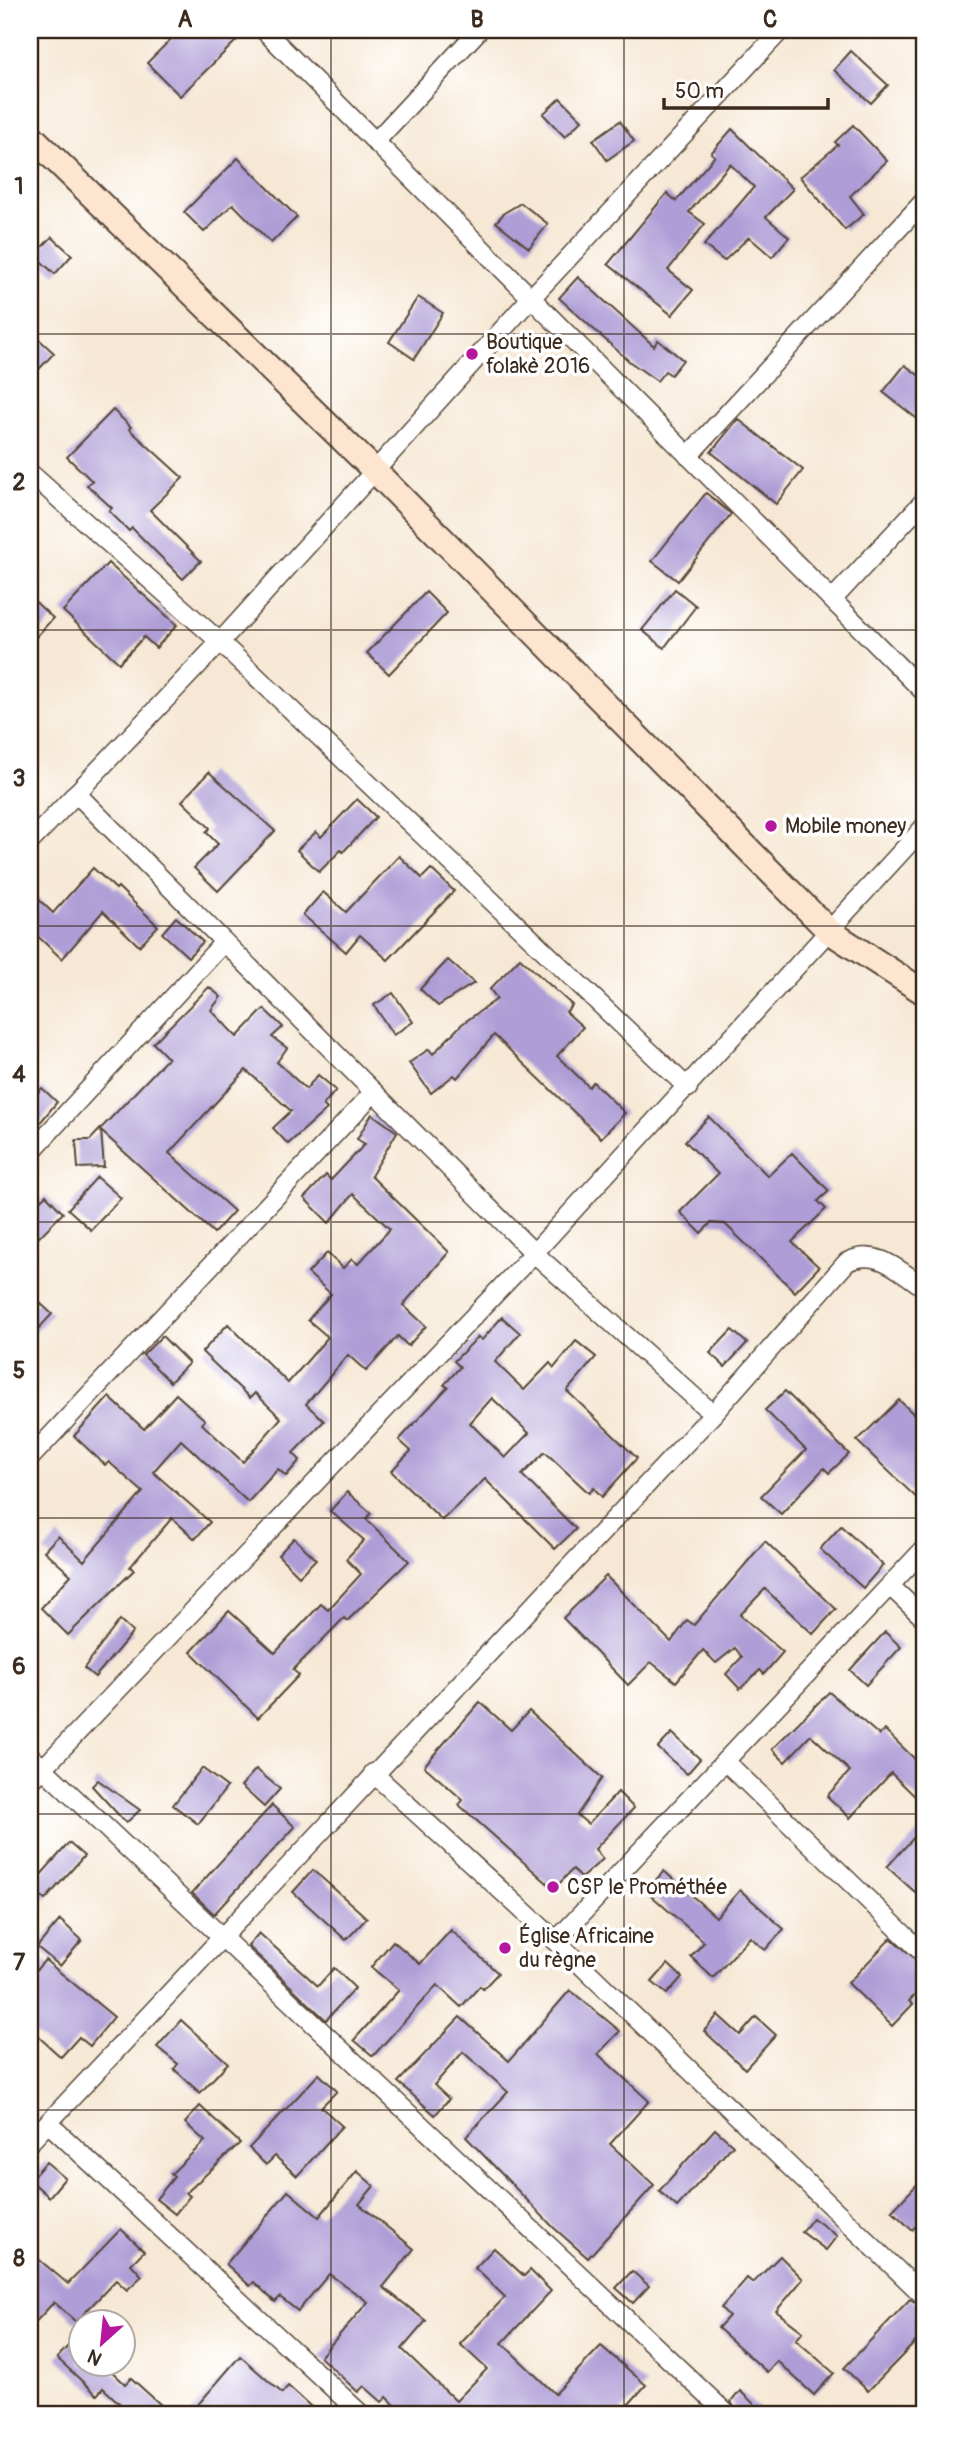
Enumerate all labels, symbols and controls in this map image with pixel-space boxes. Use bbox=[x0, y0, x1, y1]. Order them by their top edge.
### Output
text: A bbox=[178, 5, 193, 34]
text: B bbox=[470, 5, 484, 34]
text: C bbox=[763, 5, 777, 34]
scale bar bbox=[664, 66, 829, 110]
text: 50 m bbox=[675, 78, 724, 105]
text: 1 bbox=[15, 172, 24, 201]
place label: Boutique folakè 2016 bbox=[486, 329, 590, 380]
marker: Boutique folakè 2016 bbox=[464, 346, 480, 362]
text: 2 bbox=[13, 468, 26, 497]
text: 3 bbox=[13, 764, 25, 793]
place label: Mobile money bbox=[785, 813, 906, 840]
marker: Mobile money bbox=[763, 818, 779, 834]
text: 4 bbox=[12, 1060, 26, 1089]
text: 5 bbox=[13, 1356, 25, 1385]
text: 6 bbox=[12, 1652, 26, 1681]
place label: CSP le Prométhée bbox=[567, 1874, 727, 1901]
marker: CSP le Prométhée bbox=[545, 1879, 561, 1895]
place label: Église Africaine du règne bbox=[519, 1923, 655, 1974]
marker: Église Africaine du règne bbox=[497, 1940, 513, 1956]
text: 7 bbox=[13, 1948, 26, 1977]
text: 8 bbox=[13, 2244, 25, 2273]
north arrow bbox=[66, 2308, 136, 2378]
text: N bbox=[83, 2344, 106, 2371]

